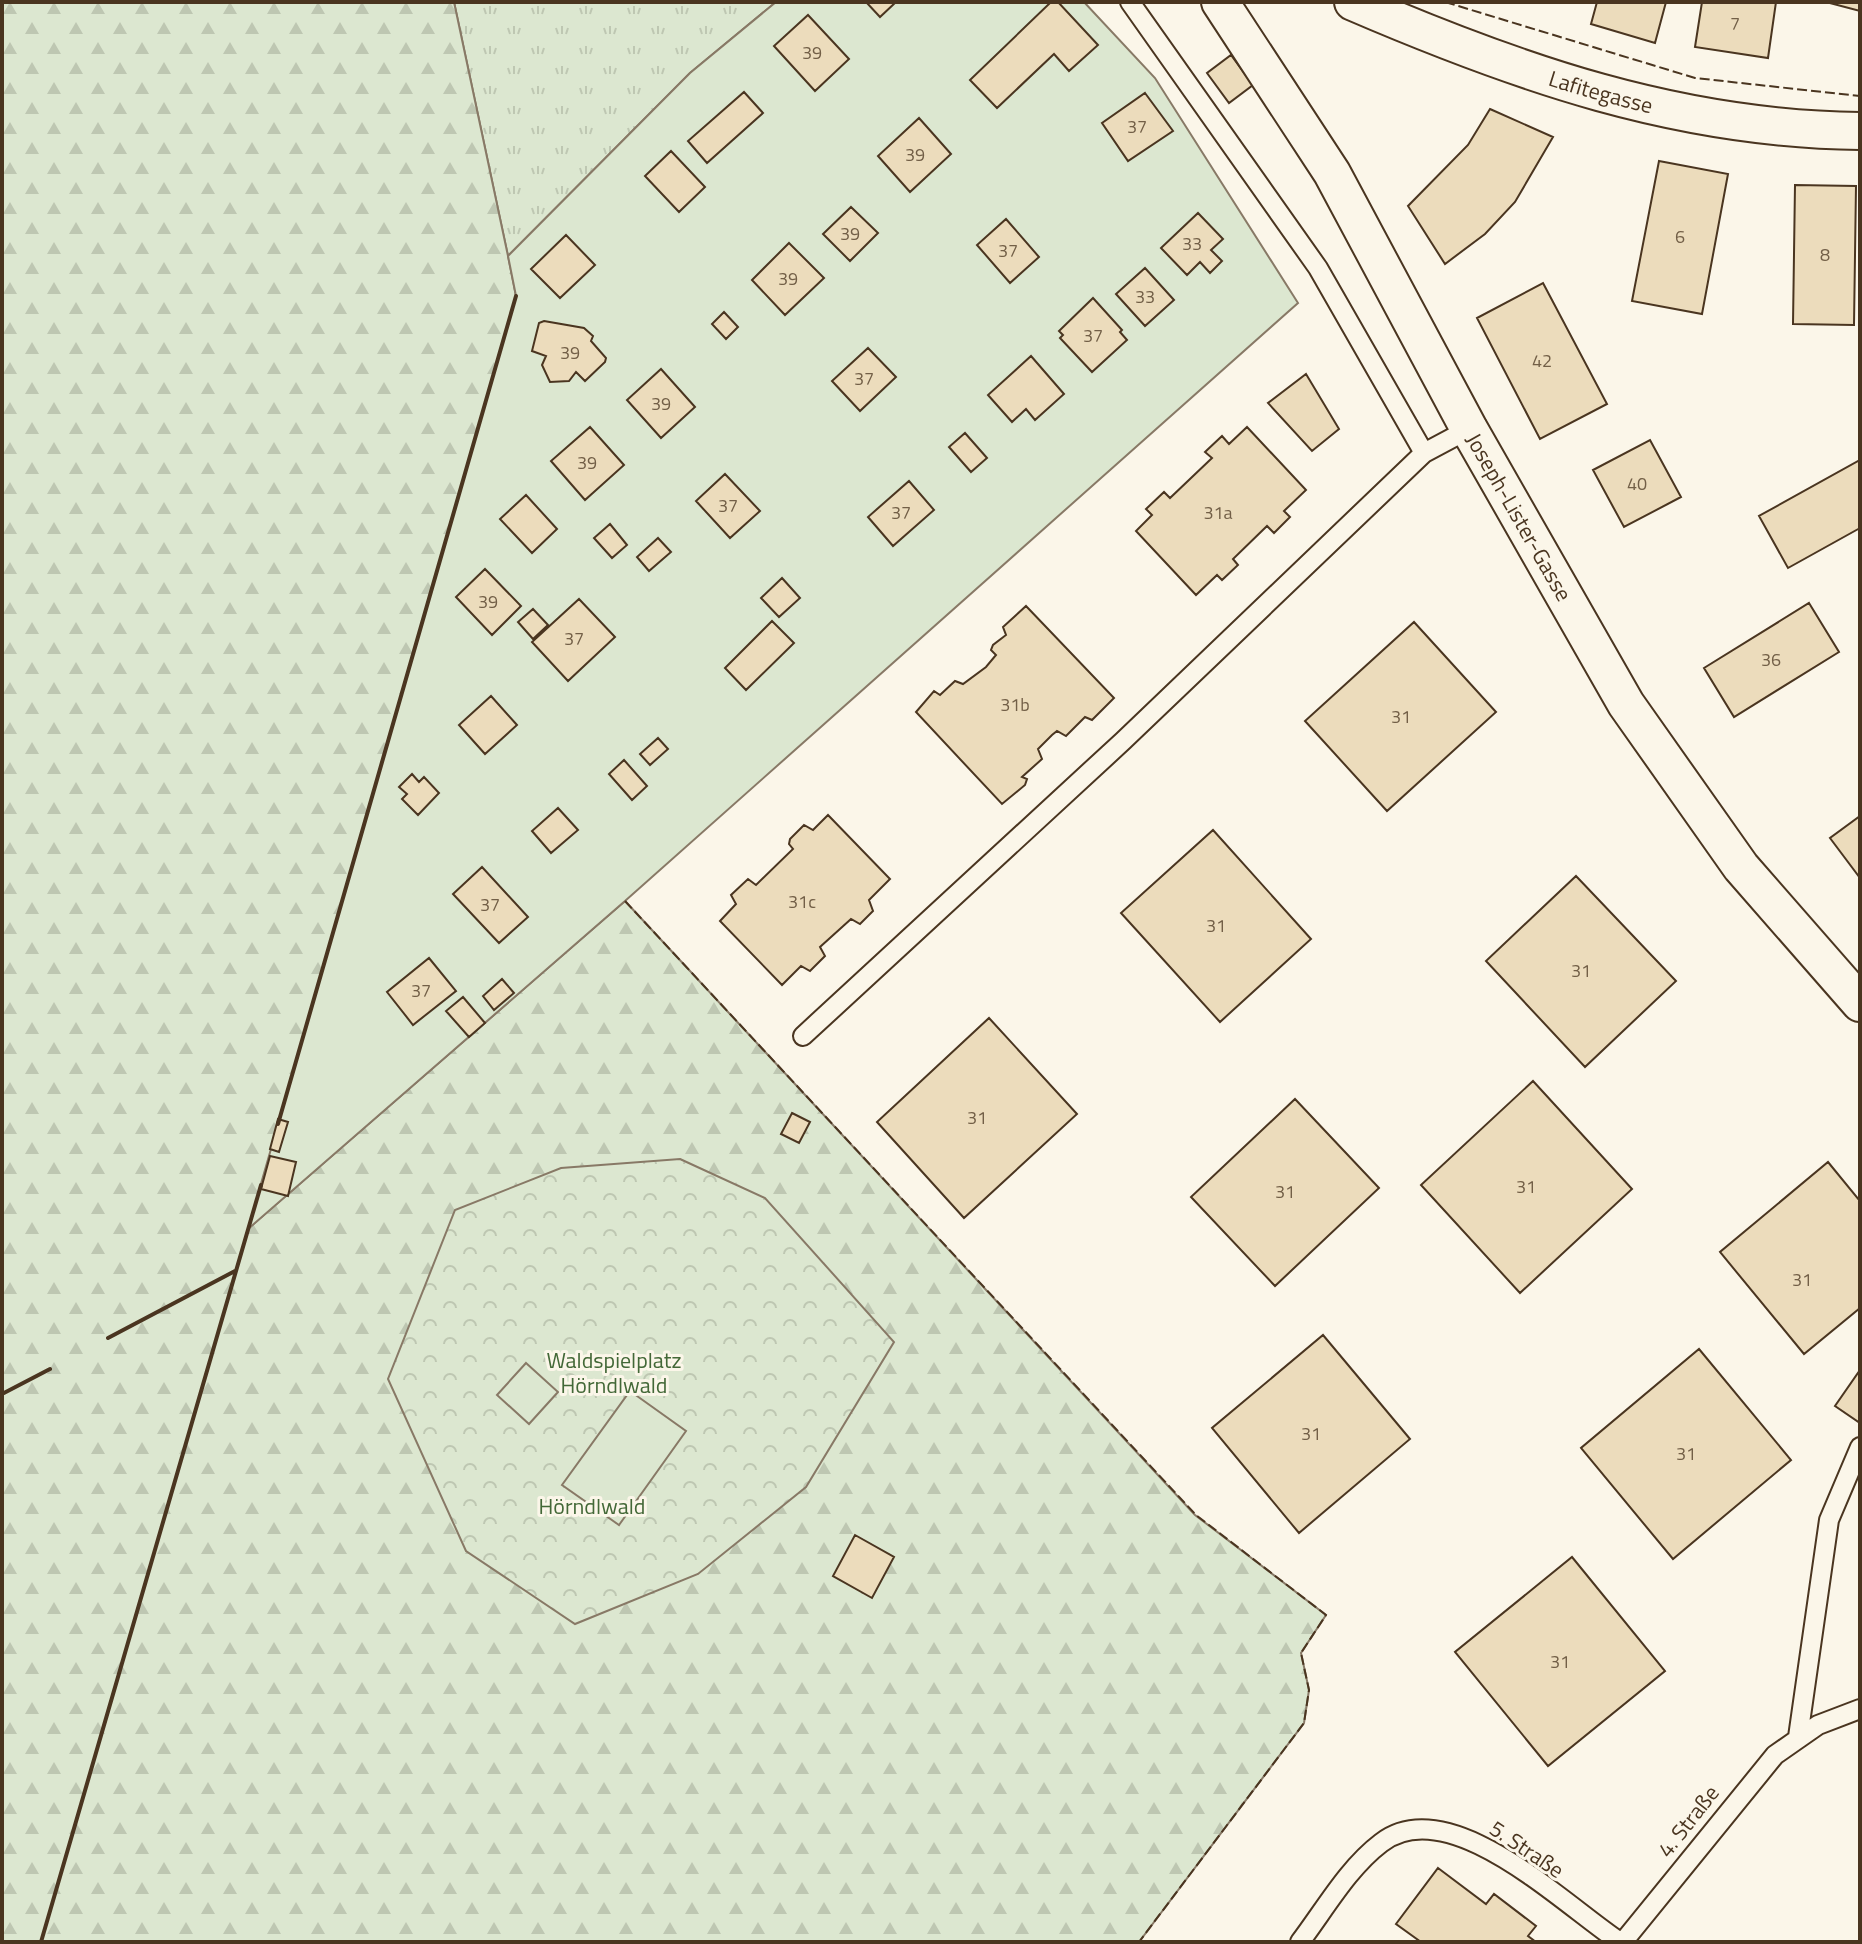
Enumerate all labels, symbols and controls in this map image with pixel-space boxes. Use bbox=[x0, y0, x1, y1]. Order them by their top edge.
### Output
house number: 7 bbox=[1730, 10, 1740, 37]
house number: 39 bbox=[802, 39, 822, 66]
street label: Lafitegasse bbox=[1545, 61, 1656, 122]
house number: 37 bbox=[1127, 113, 1147, 140]
house number: 39 bbox=[905, 141, 925, 168]
house number: 39 bbox=[840, 220, 860, 247]
house number: 6 bbox=[1675, 223, 1685, 250]
house number: 33 bbox=[1182, 230, 1202, 257]
house number: 37 bbox=[998, 237, 1018, 264]
house number: 8 bbox=[1820, 241, 1830, 268]
house number: 39 bbox=[778, 265, 798, 292]
house number: 33 bbox=[1135, 283, 1155, 310]
house number: 37 bbox=[1083, 322, 1103, 349]
house number: 39 bbox=[560, 339, 580, 366]
house number: 42 bbox=[1532, 347, 1552, 374]
house number: 37 bbox=[854, 365, 874, 392]
house number: 39 bbox=[651, 390, 671, 417]
street label: Joseph-Lister-Gasse bbox=[1458, 426, 1581, 608]
house number: 39 bbox=[577, 449, 597, 476]
house number: 40 bbox=[1627, 470, 1647, 497]
house number: 37 bbox=[718, 492, 738, 519]
house number: 37 bbox=[891, 499, 911, 526]
house number: 31a bbox=[1203, 499, 1233, 526]
house number: 39 bbox=[478, 588, 498, 615]
house number: 37 bbox=[564, 625, 584, 652]
house number: 36 bbox=[1761, 646, 1781, 673]
house number: 31b bbox=[1000, 691, 1030, 718]
house number: 31 bbox=[1391, 703, 1411, 730]
house number: 31c bbox=[788, 888, 816, 915]
house number: 37 bbox=[480, 891, 500, 918]
house number: 31 bbox=[1206, 912, 1226, 939]
house number: 31 bbox=[1571, 957, 1591, 984]
house number: 37 bbox=[411, 977, 431, 1004]
house number: 31 bbox=[967, 1104, 987, 1131]
house number: 31 bbox=[1516, 1173, 1536, 1200]
house number: 31 bbox=[1275, 1178, 1295, 1205]
house number: 31 bbox=[1792, 1266, 1812, 1293]
park label: Waldspielplatz Hörndlwald bbox=[546, 1343, 682, 1402]
house number: 31 bbox=[1301, 1420, 1321, 1447]
house number: 31 bbox=[1676, 1440, 1696, 1467]
park label: Hörndlwald bbox=[539, 1489, 645, 1523]
house number: 31 bbox=[1550, 1648, 1570, 1675]
street label: 4. Straße bbox=[1649, 1778, 1727, 1864]
street label: 5. Straße bbox=[1483, 1811, 1571, 1887]

